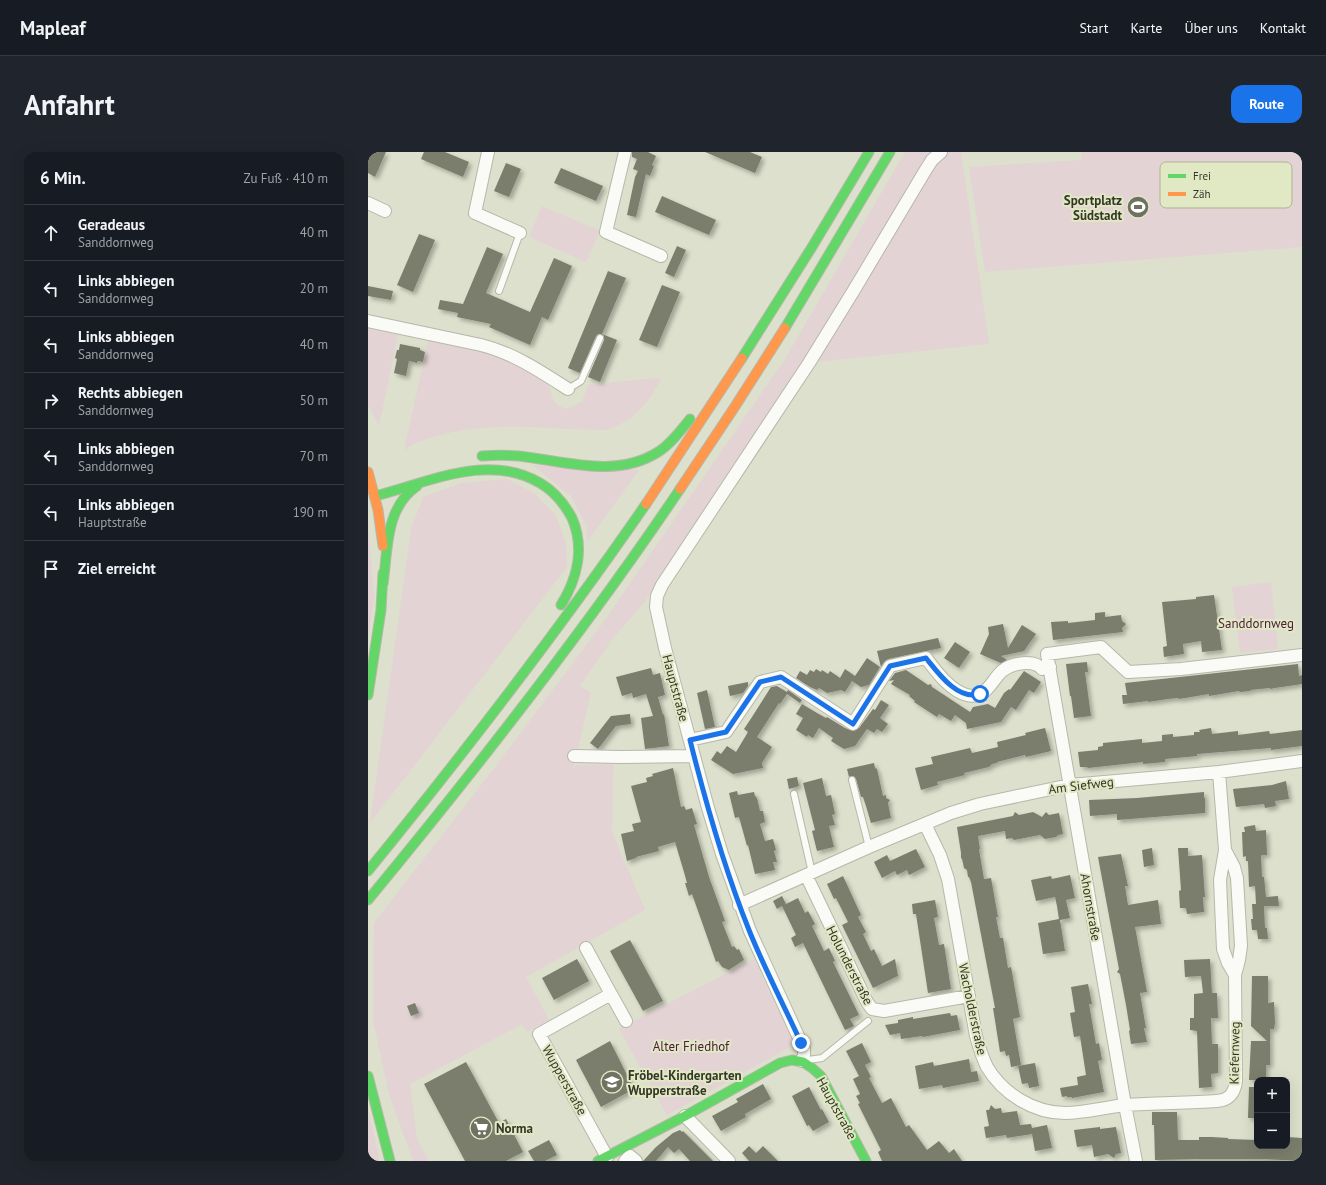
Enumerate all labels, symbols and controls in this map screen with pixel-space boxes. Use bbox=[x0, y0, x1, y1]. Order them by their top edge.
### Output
text: Mapleaf bbox=[20, 16, 86, 40]
text: Start bbox=[1079, 19, 1108, 37]
text: Karte bbox=[1130, 19, 1162, 37]
text: Über uns bbox=[1184, 19, 1238, 37]
text: Kontakt bbox=[1260, 19, 1306, 37]
button: Route bbox=[1231, 85, 1302, 123]
text: Anfahrt bbox=[24, 86, 115, 123]
legend bbox=[1160, 162, 1292, 208]
text: 6 Min. bbox=[40, 167, 86, 189]
text: Frei bbox=[1193, 169, 1211, 183]
text: Zu Fuß · 410 m bbox=[244, 170, 328, 187]
text: Zäh bbox=[1193, 187, 1210, 201]
place label: Sportplatz Südstadt bbox=[1064, 192, 1122, 224]
sports icon: Sportplatz Südstadt bbox=[1125, 194, 1151, 220]
text: Geradeaus bbox=[78, 215, 145, 234]
icon: ahead bbox=[40, 222, 62, 244]
text: 40 m bbox=[300, 224, 328, 241]
text: Sanddornweg bbox=[78, 234, 154, 251]
text: Links abbiegen bbox=[78, 271, 174, 290]
icon: left bbox=[40, 278, 62, 300]
text: 20 m bbox=[300, 280, 328, 297]
text: Sanddornweg bbox=[78, 290, 154, 307]
text: Links abbiegen bbox=[78, 327, 174, 346]
icon: left bbox=[40, 334, 62, 356]
text: 40 m bbox=[300, 336, 328, 353]
text: Sanddornweg bbox=[78, 346, 154, 363]
text: Rechts abbiegen bbox=[78, 383, 183, 402]
icon: right bbox=[40, 390, 62, 412]
text: 50 m bbox=[300, 392, 328, 409]
text: Sanddornweg bbox=[78, 402, 154, 419]
text: Links abbiegen bbox=[78, 439, 174, 458]
icon: left bbox=[40, 446, 62, 468]
text: 70 m bbox=[300, 448, 328, 465]
text: Sanddornweg bbox=[78, 458, 154, 475]
text: Links abbiegen bbox=[78, 495, 174, 514]
icon: left bbox=[40, 502, 62, 524]
text: 190 m bbox=[293, 504, 328, 521]
text: Hauptstraße bbox=[78, 514, 147, 531]
icon: arrive bbox=[40, 558, 62, 580]
text: Ziel erreicht bbox=[78, 559, 156, 578]
park label: Sanddornweg bbox=[1218, 615, 1294, 632]
street label: Hauptstraße bbox=[658, 653, 693, 724]
route start bbox=[971, 685, 989, 703]
street label: Am Siefweg bbox=[1047, 773, 1115, 798]
street label: Ahornstraße bbox=[1076, 872, 1105, 942]
street label: Holunderstraße bbox=[822, 923, 877, 1008]
street label: Wacholderstraße bbox=[954, 962, 991, 1057]
street label: Kiefernweg bbox=[1225, 1021, 1244, 1085]
route end bbox=[792, 1034, 810, 1052]
park label: Alter Friedhof bbox=[653, 1038, 730, 1055]
street label: Wupperstraße bbox=[538, 1042, 591, 1118]
place label: Fröbel-Kindergarten Wupperstraße bbox=[628, 1067, 742, 1099]
school or university icon: Fröbel-Kindergarten Wupperstraße bbox=[599, 1069, 625, 1095]
street label: Hauptstraße bbox=[812, 1074, 861, 1142]
map controls bbox=[1254, 1077, 1290, 1149]
button: + bbox=[1254, 1077, 1290, 1113]
button: − bbox=[1254, 1113, 1290, 1149]
supermarket icon: Norma bbox=[468, 1115, 494, 1141]
place label: Norma bbox=[496, 1120, 533, 1137]

